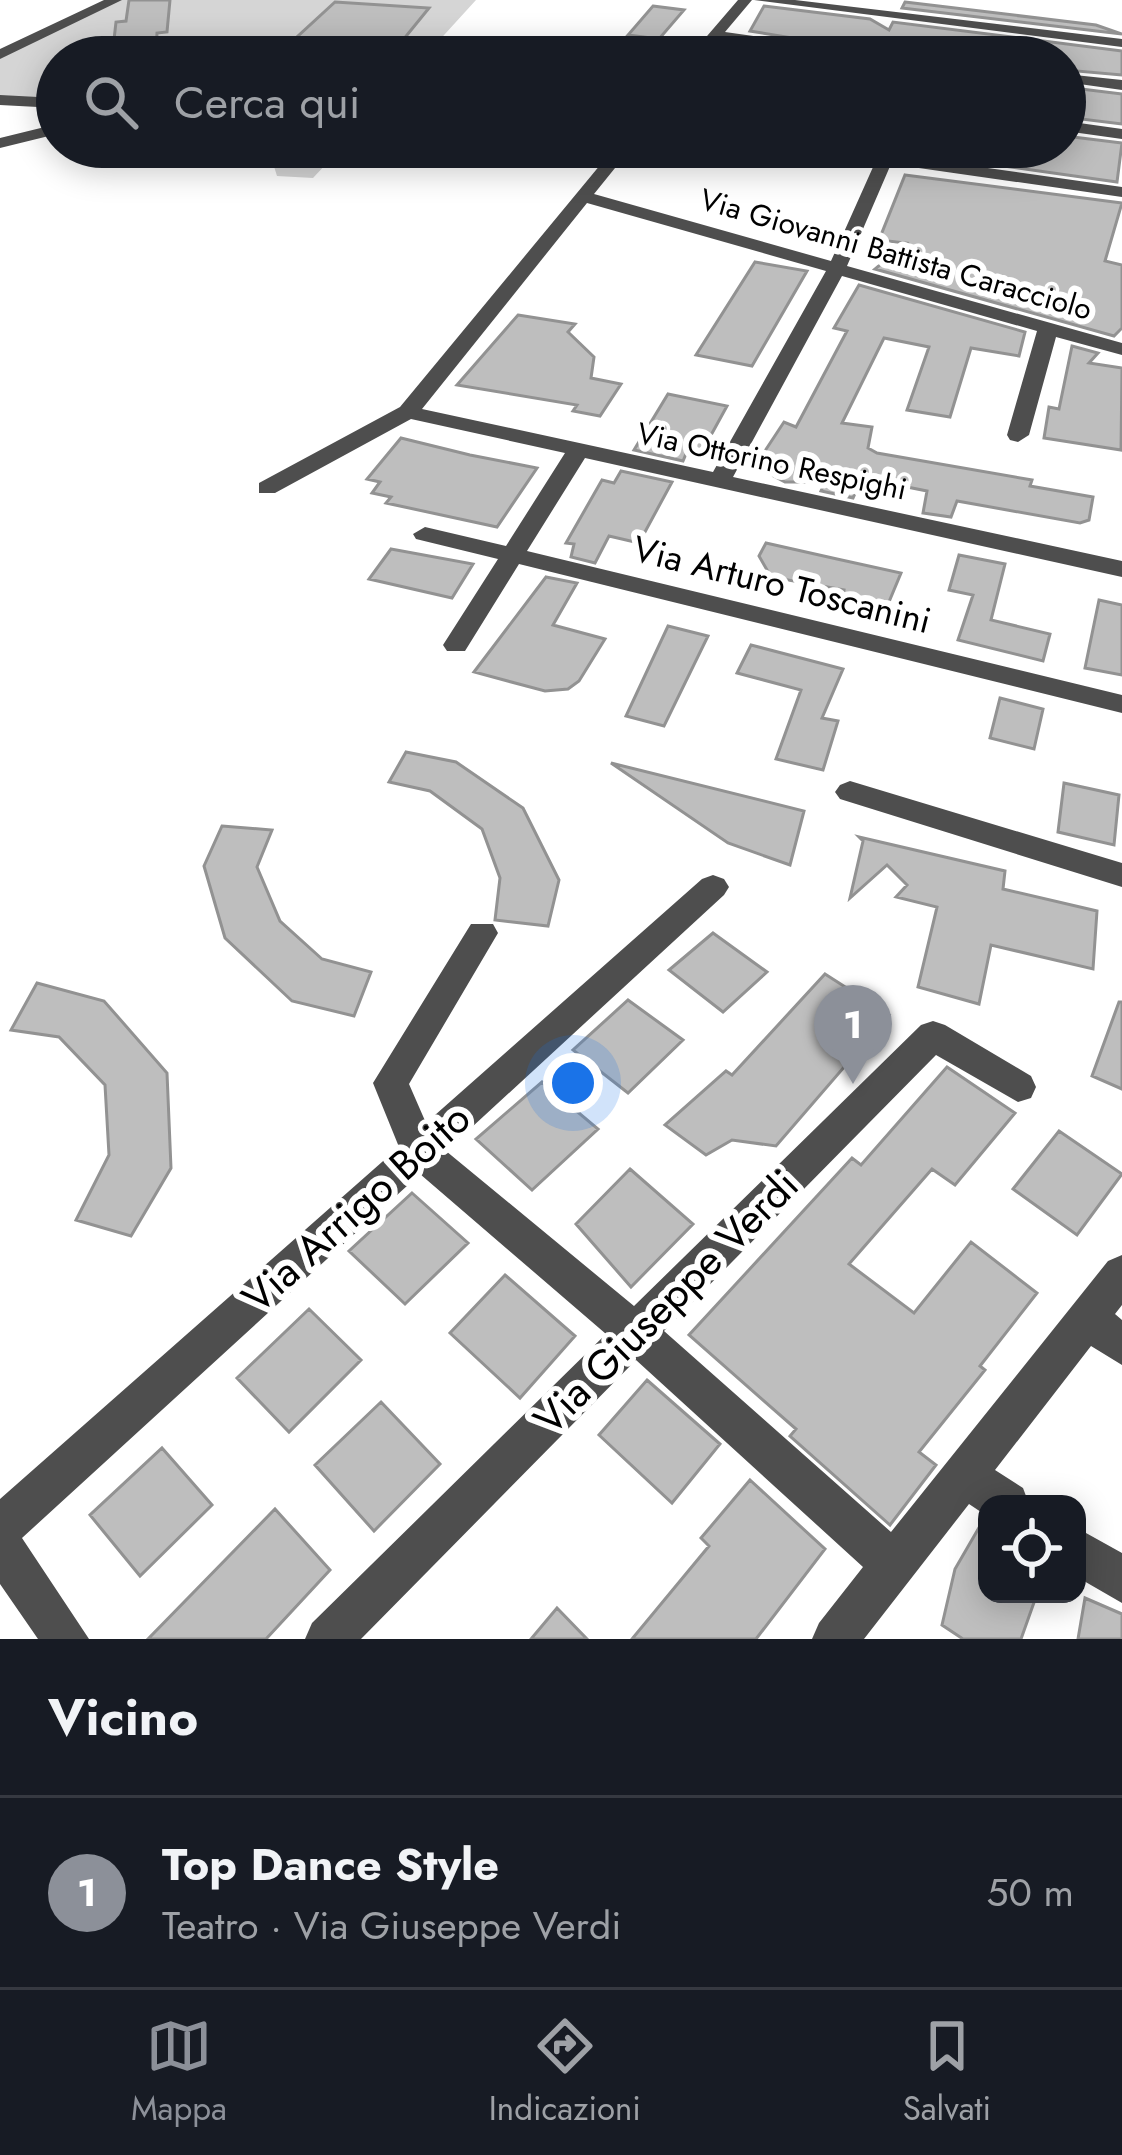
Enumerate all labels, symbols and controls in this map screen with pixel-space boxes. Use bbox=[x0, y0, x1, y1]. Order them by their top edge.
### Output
search box bbox=[36, 36, 1086, 168]
icon: search bbox=[78, 69, 144, 135]
text: Cerca qui bbox=[174, 70, 360, 135]
street label: Via Giovanni Battista Caracciolo bbox=[695, 177, 1097, 331]
street label: Via Ottorino Respighi bbox=[633, 411, 911, 511]
street label: Via Arturo Toscanini bbox=[627, 522, 937, 646]
pin: 1 bbox=[814, 985, 892, 1084]
your location bbox=[543, 1053, 603, 1113]
street label: Via Arrigo Boito bbox=[228, 1089, 484, 1327]
street label: Via Giuseppe Verdi bbox=[520, 1156, 812, 1448]
map controls bbox=[978, 1495, 1086, 1603]
button: locate bbox=[978, 1495, 1086, 1603]
text: Vicino bbox=[48, 1680, 198, 1754]
text: Top Dance Style bbox=[162, 1832, 499, 1897]
text: 1 bbox=[77, 1864, 97, 1921]
text: 50 m bbox=[986, 1864, 1074, 1921]
text: Teatro · Via Giuseppe Verdi bbox=[162, 1897, 621, 1954]
tab: Mappa bbox=[131, 2013, 227, 2132]
tab: Indicazioni bbox=[489, 2013, 641, 2132]
tab: Salvati bbox=[903, 2013, 991, 2132]

